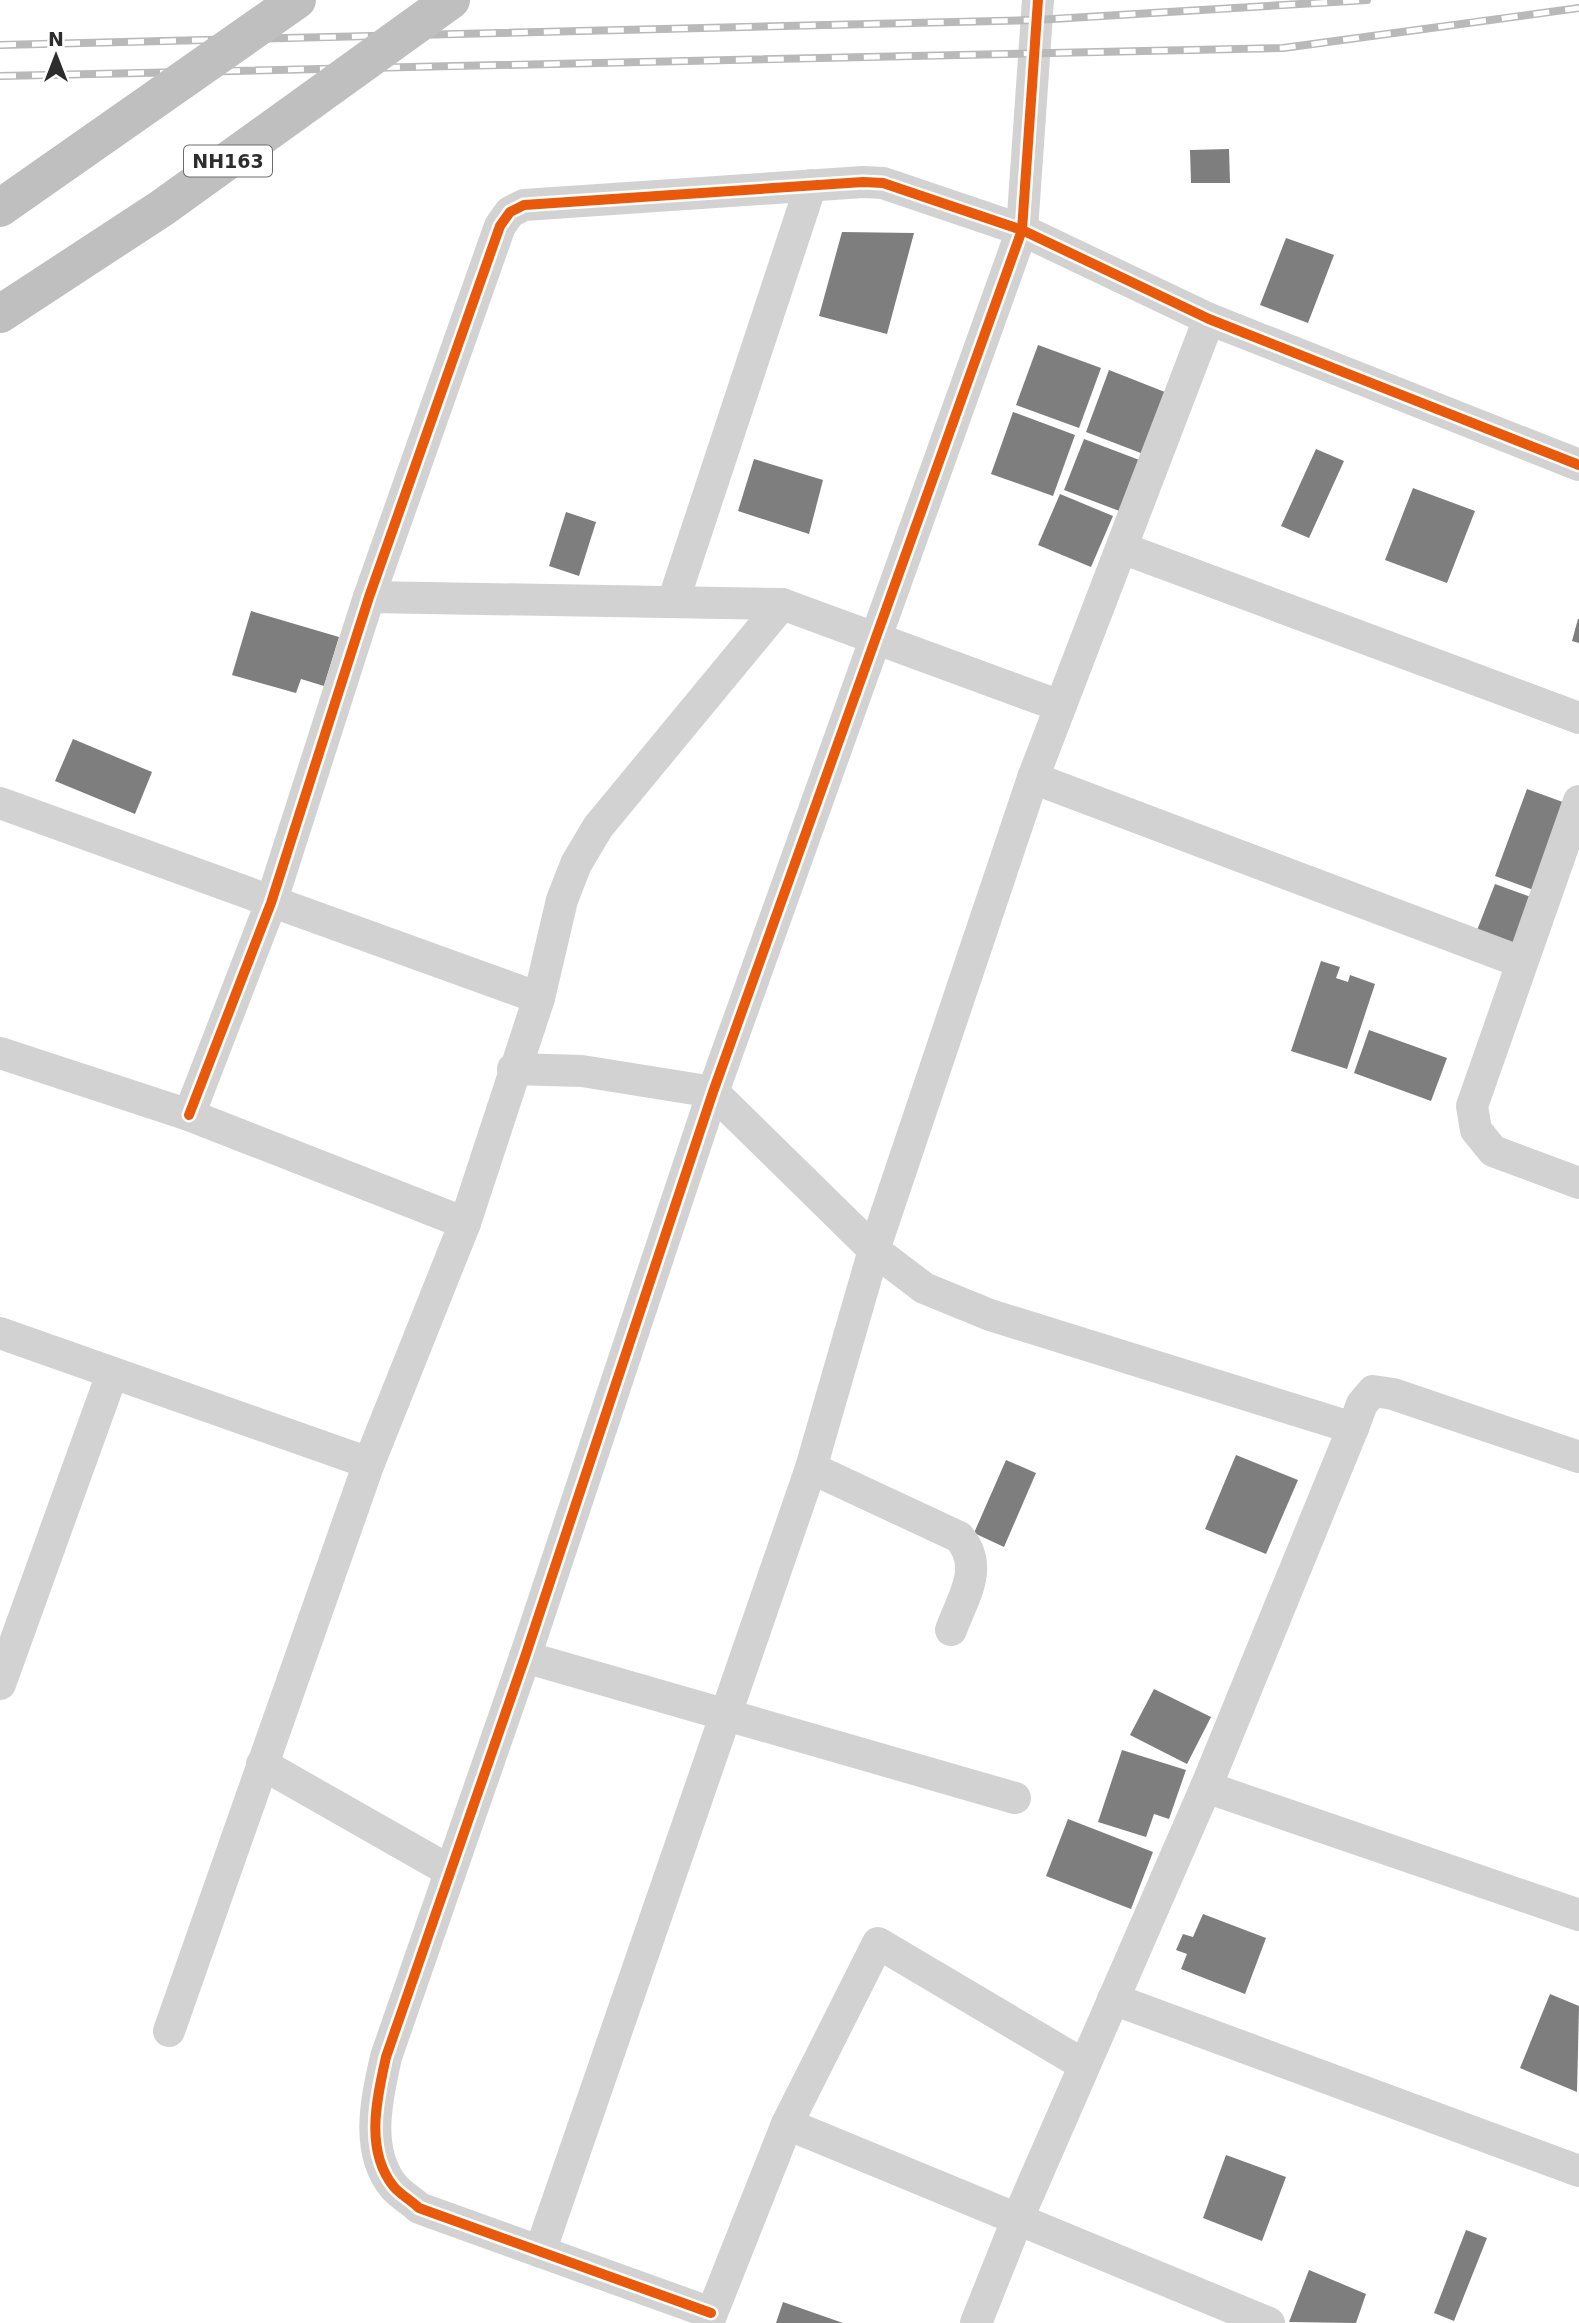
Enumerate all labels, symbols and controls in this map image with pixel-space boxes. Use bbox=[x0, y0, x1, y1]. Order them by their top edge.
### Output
north arrow bbox=[21, 21, 91, 91]
text: N bbox=[48, 28, 64, 50]
road number: NH163 bbox=[184, 146, 272, 176]

